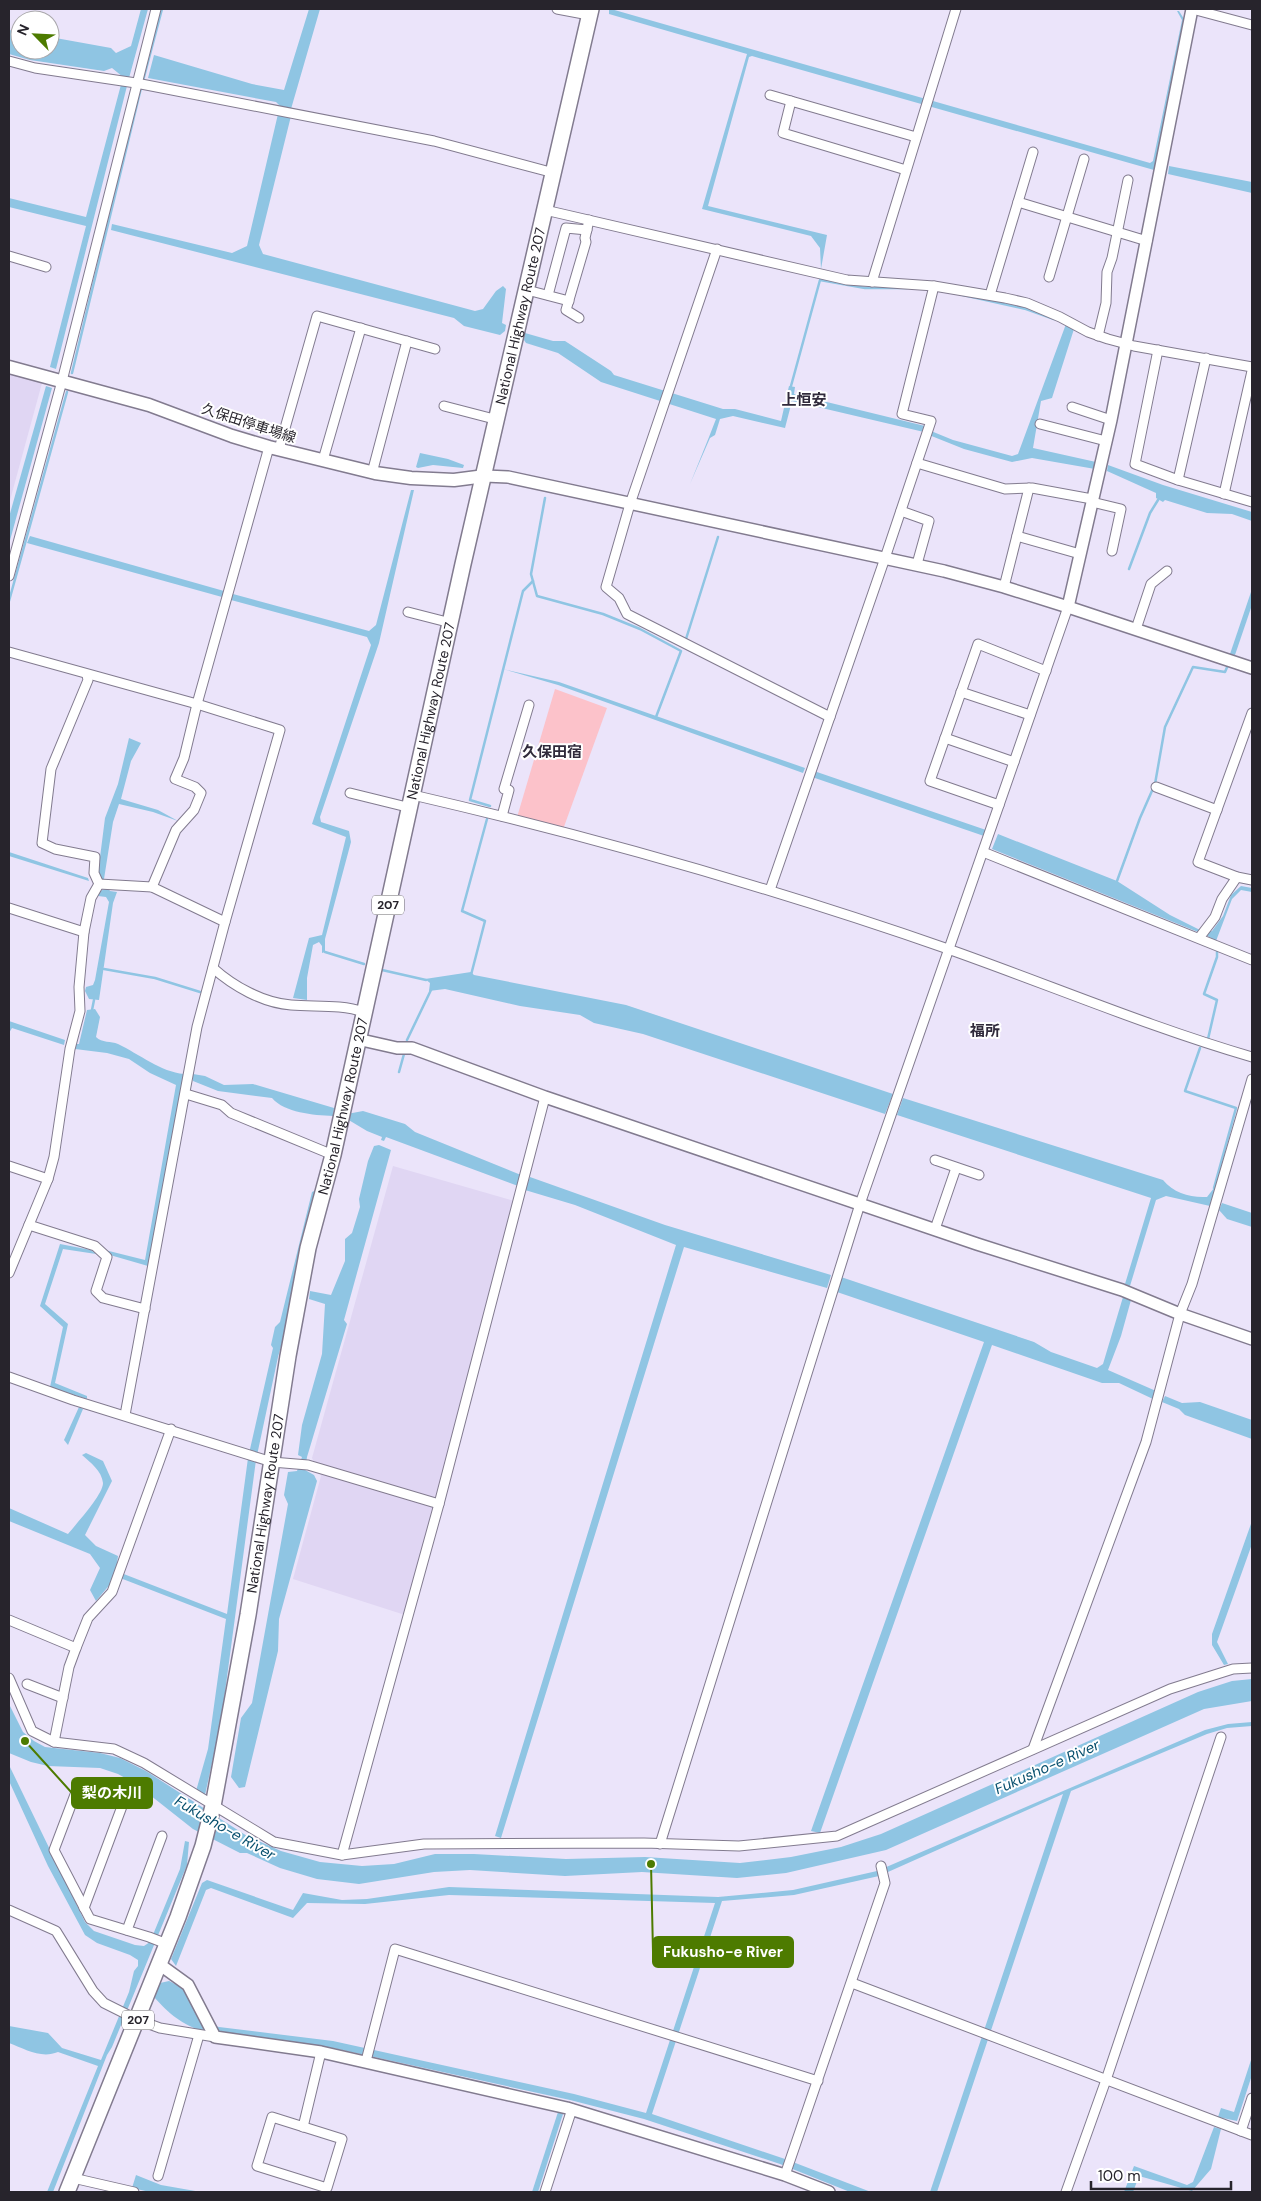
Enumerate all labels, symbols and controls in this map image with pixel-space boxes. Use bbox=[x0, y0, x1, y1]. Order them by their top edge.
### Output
north arrow bbox=[10, 10, 60, 60]
text: N bbox=[13, 21, 33, 38]
street label: National Highway Route 207 bbox=[491, 226, 549, 406]
district label: 上恒安 bbox=[781, 390, 827, 410]
street label: 久保田停車場線 bbox=[200, 399, 298, 447]
street label: National Highway Route 207 bbox=[402, 621, 459, 801]
district label: 久保田宿 bbox=[522, 742, 582, 762]
road number: 207 bbox=[372, 896, 404, 914]
street label: National Highway Route 207 bbox=[314, 1016, 372, 1197]
district label: 福所 bbox=[969, 1021, 1000, 1041]
street label: National Highway Route 207 bbox=[242, 1413, 288, 1594]
water label: Fukusho-e River bbox=[991, 1735, 1103, 1799]
callout: 梨の木川 bbox=[72, 1778, 152, 1808]
text: 梨の木川 bbox=[82, 1783, 142, 1803]
water label: Fukusho-e River bbox=[171, 1791, 279, 1865]
callout: Fukusho-e River bbox=[653, 1937, 793, 1967]
text: Fukusho-e River bbox=[663, 1942, 783, 1962]
road number: 207 bbox=[122, 2010, 154, 2030]
scale bar bbox=[1091, 2158, 1231, 2190]
text: 100 m bbox=[1098, 2166, 1141, 2186]

